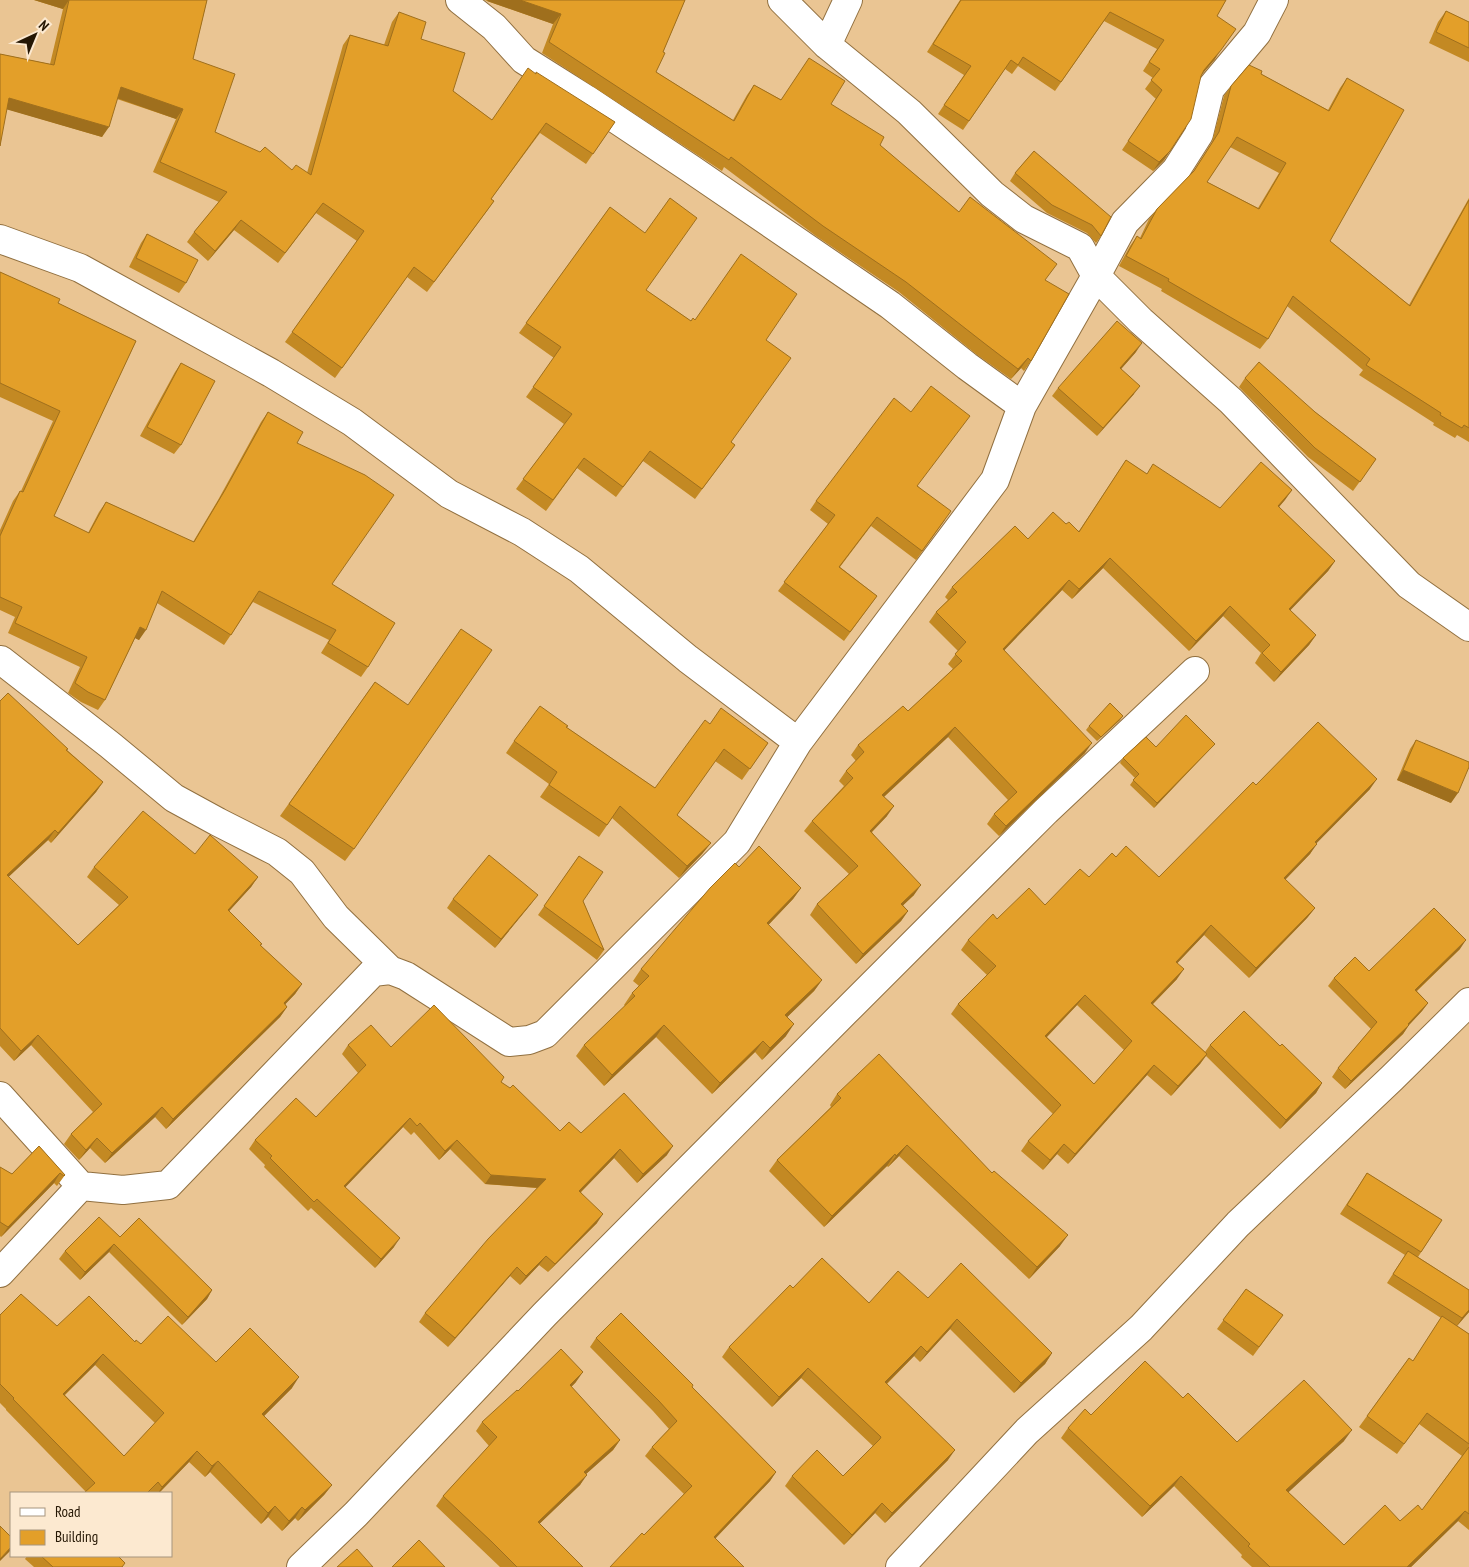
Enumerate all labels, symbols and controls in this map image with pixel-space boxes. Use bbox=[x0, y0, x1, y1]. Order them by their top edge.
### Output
north arrow bbox=[10, 10, 60, 60]
text: N bbox=[35, 17, 53, 35]
legend bbox=[10, 1492, 172, 1557]
text: Road bbox=[55, 1502, 81, 1521]
text: Building bbox=[55, 1527, 98, 1546]

